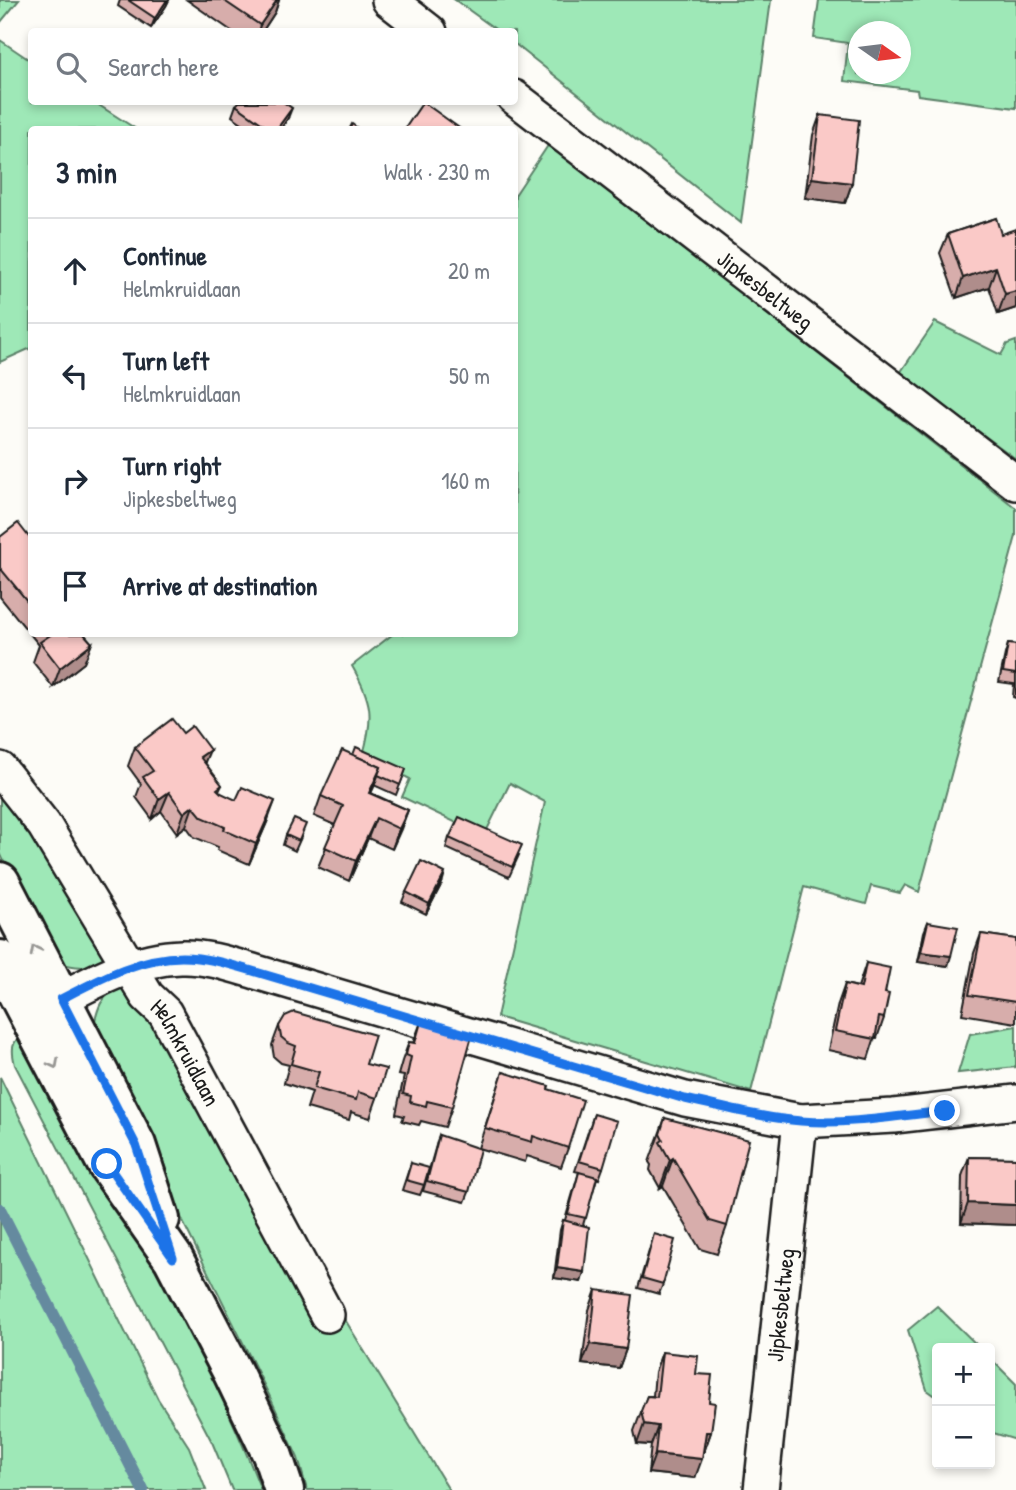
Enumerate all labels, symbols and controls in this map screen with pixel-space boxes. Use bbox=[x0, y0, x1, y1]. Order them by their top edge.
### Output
north arrow bbox=[848, 21, 911, 84]
search box bbox=[28, 28, 518, 105]
icon: search bbox=[52, 48, 90, 86]
text: Search here bbox=[108, 49, 219, 84]
text: 3 min bbox=[56, 152, 117, 192]
text: Walk · 230 m bbox=[384, 156, 490, 187]
text: Continue bbox=[123, 238, 207, 273]
street label: Jipkesbeltweg bbox=[711, 243, 820, 337]
icon: ahead bbox=[56, 252, 94, 290]
text: 20 m bbox=[448, 255, 490, 286]
text: Helmkruidlaan bbox=[123, 273, 241, 304]
text: Turn left bbox=[123, 343, 209, 378]
icon: left bbox=[56, 357, 94, 395]
text: 50 m bbox=[449, 360, 490, 391]
text: Helmkruidlaan bbox=[123, 378, 241, 409]
text: Turn right bbox=[123, 448, 221, 483]
icon: right bbox=[56, 462, 94, 500]
text: 160 m bbox=[441, 465, 490, 496]
text: Jipkesbeltweg bbox=[123, 483, 237, 514]
icon: arrive bbox=[56, 567, 94, 605]
text: Arrive at destination bbox=[123, 568, 318, 603]
one-way arrow bbox=[30, 945, 44, 957]
street label: Helmkruidlaan bbox=[144, 991, 228, 1111]
one-way arrow bbox=[46, 1057, 59, 1069]
route end bbox=[929, 1095, 960, 1126]
route start bbox=[91, 1148, 122, 1179]
street label: Jipkesbeltweg bbox=[759, 1247, 801, 1363]
map controls bbox=[932, 1343, 995, 1469]
button: + bbox=[932, 1343, 995, 1406]
button: − bbox=[932, 1406, 995, 1469]

